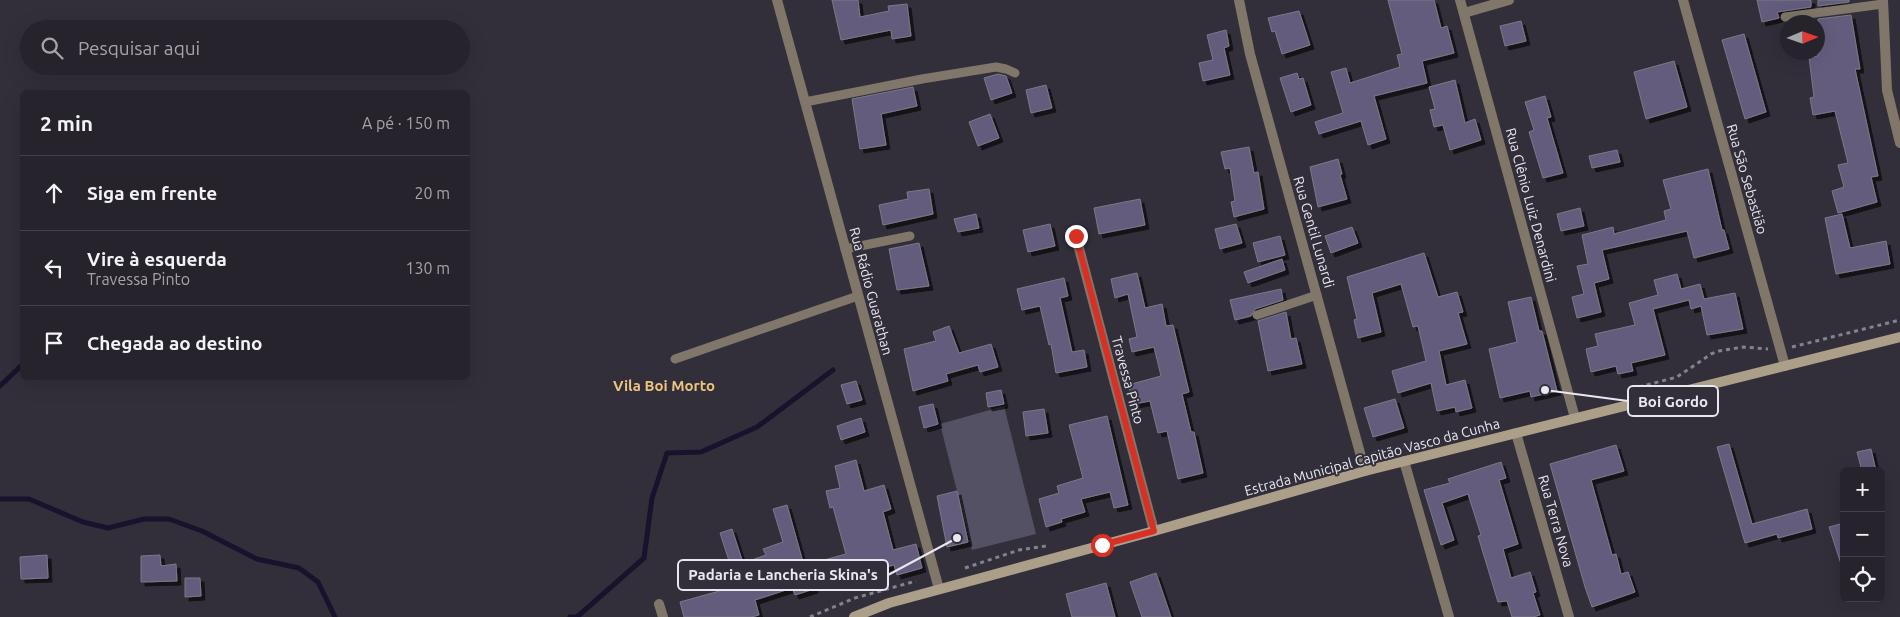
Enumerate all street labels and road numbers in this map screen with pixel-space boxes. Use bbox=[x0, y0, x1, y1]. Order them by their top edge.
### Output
street label: Rua São Sebastião bbox=[1724, 122, 1770, 236]
street label: Rua Clênio Luiz Denardini bbox=[1503, 126, 1559, 284]
street label: Rua Gentil Lunardi bbox=[1290, 174, 1338, 290]
street label: Rua Rádio Guarathan bbox=[846, 225, 896, 357]
street label: Travessa Pinto bbox=[1109, 334, 1147, 426]
street label: Estrada Municipal Capitão Vasco da Cunha bbox=[1243, 415, 1501, 499]
street label: Rua Terra Nova bbox=[1535, 473, 1577, 569]

